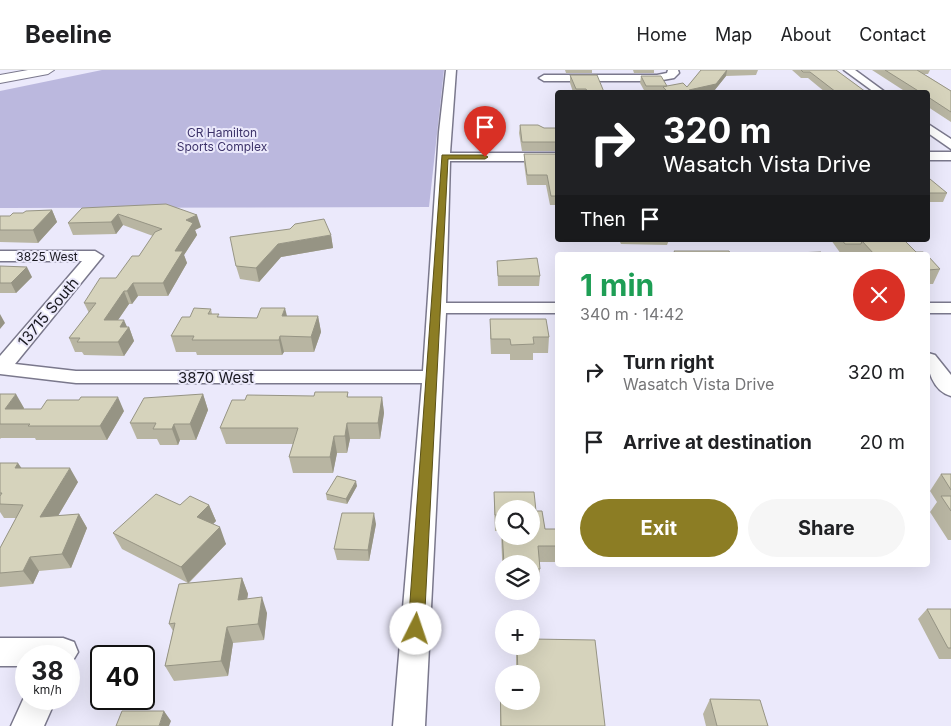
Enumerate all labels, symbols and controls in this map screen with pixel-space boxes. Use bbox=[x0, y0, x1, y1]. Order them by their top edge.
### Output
text: Beeline bbox=[25, 20, 112, 49]
text: Home bbox=[637, 24, 687, 45]
text: Map bbox=[715, 24, 752, 45]
text: About bbox=[780, 24, 831, 45]
text: Contact bbox=[859, 24, 926, 45]
pin bbox=[464, 106, 506, 157]
text: 320 m bbox=[663, 109, 771, 151]
icon: right bbox=[580, 110, 645, 175]
icon: arrive bbox=[471, 113, 499, 141]
park label: CR Hamilton Sports Complex bbox=[177, 125, 268, 154]
text: Wasatch Vista Drive bbox=[663, 151, 871, 177]
icon: arrive bbox=[636, 205, 664, 233]
text: Then bbox=[580, 208, 626, 231]
street label: 3825 West bbox=[16, 249, 78, 264]
text: 1 min bbox=[580, 267, 654, 303]
button: close bbox=[853, 269, 905, 321]
street label: 13715 South bbox=[14, 274, 82, 350]
text: 340 m · 14:42 bbox=[580, 304, 684, 324]
text: Turn right bbox=[623, 351, 714, 374]
icon: right bbox=[580, 358, 608, 386]
text: 320 m bbox=[848, 361, 905, 384]
street label: 3870 West bbox=[178, 368, 254, 387]
text: Wasatch Vista Drive bbox=[623, 374, 774, 394]
icon: arrive bbox=[580, 428, 608, 456]
text: Arrive at destination bbox=[623, 431, 812, 454]
text: 20 m bbox=[859, 431, 905, 454]
button: Exit bbox=[580, 499, 738, 557]
button: Share bbox=[748, 499, 905, 557]
map controls bbox=[495, 500, 540, 710]
button: search bbox=[495, 500, 540, 545]
button: layers bbox=[495, 555, 540, 600]
position arrow bbox=[389, 602, 441, 654]
button: + bbox=[495, 610, 540, 655]
speed limit sign: 40 bbox=[90, 645, 155, 710]
text: 38 bbox=[31, 656, 64, 686]
button: − bbox=[495, 665, 540, 710]
text: km/h bbox=[33, 682, 62, 697]

